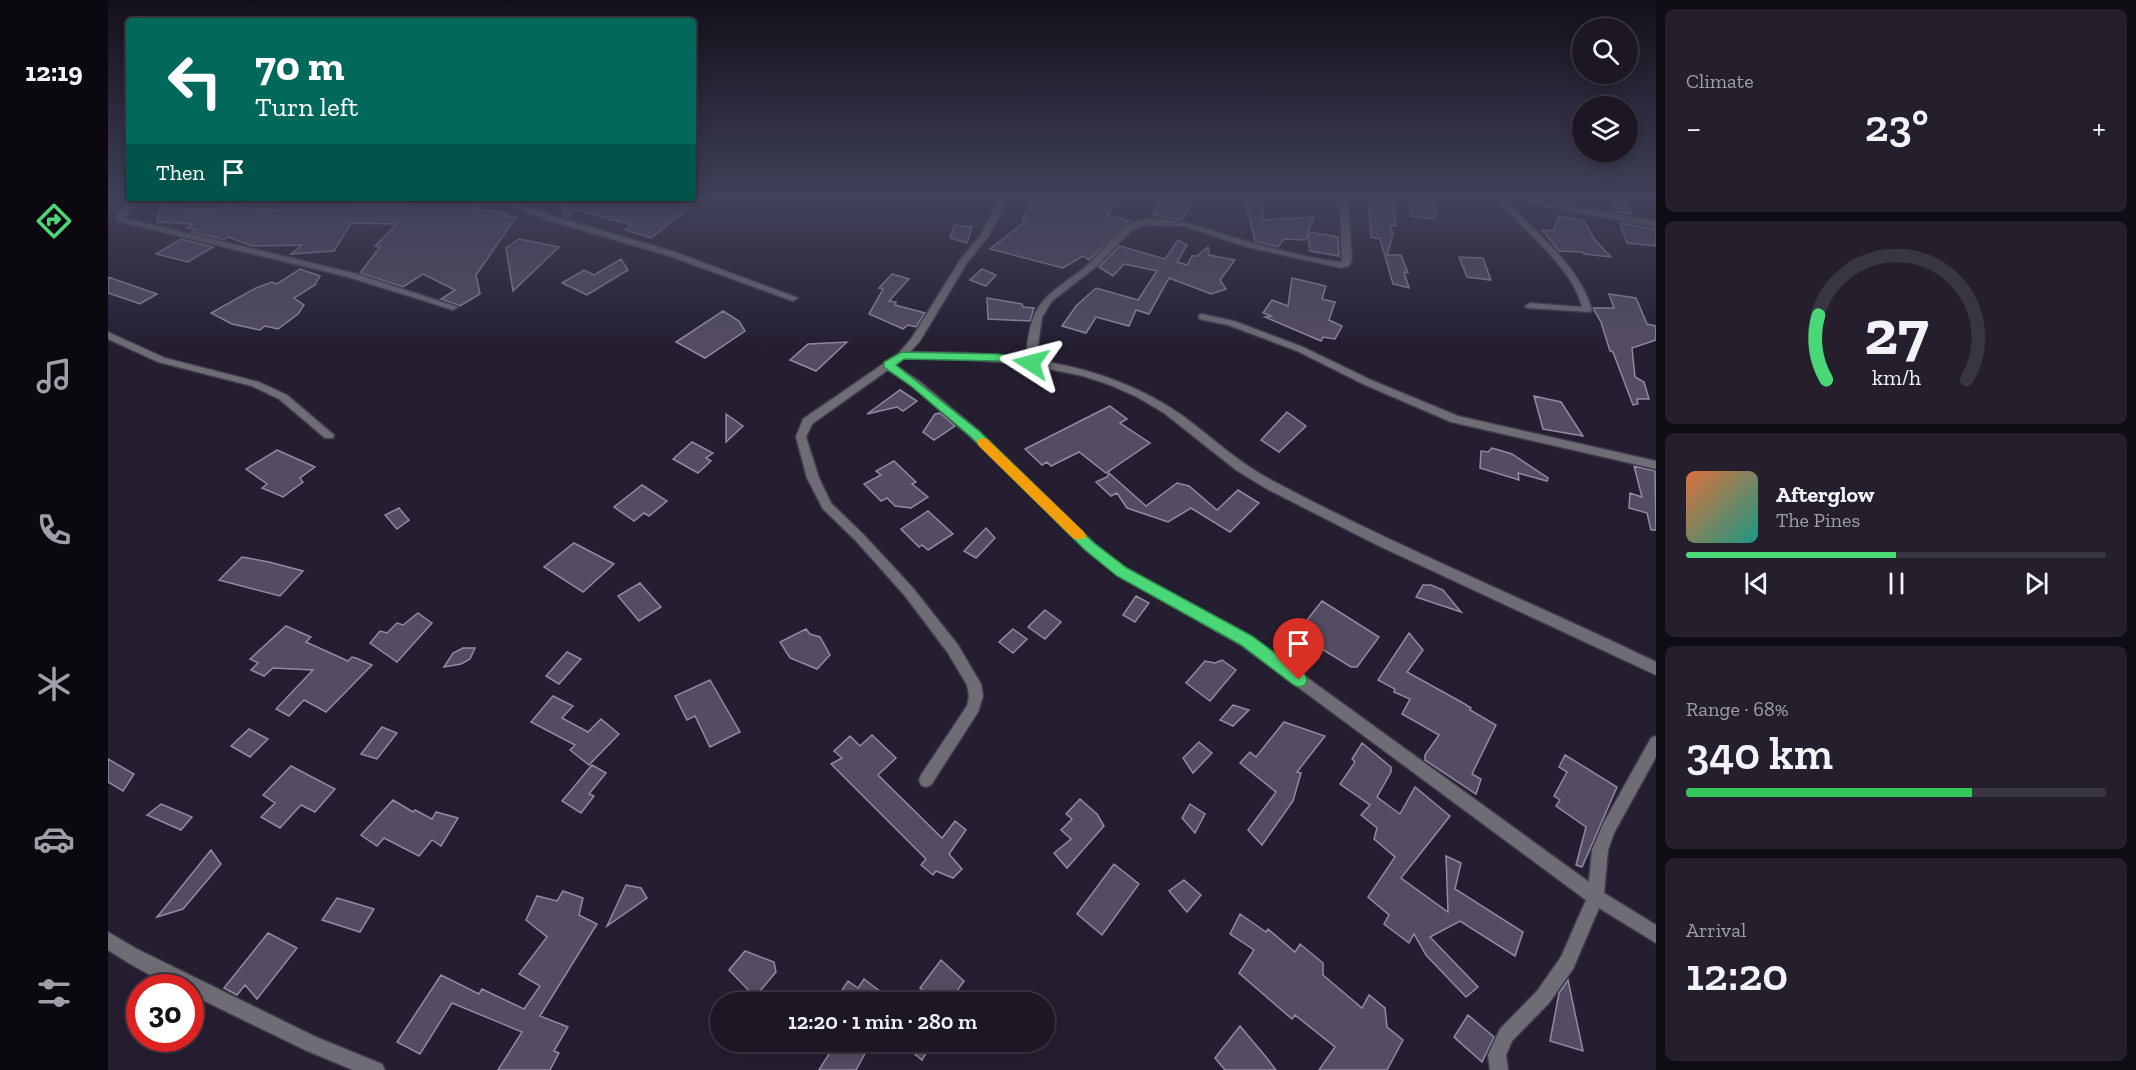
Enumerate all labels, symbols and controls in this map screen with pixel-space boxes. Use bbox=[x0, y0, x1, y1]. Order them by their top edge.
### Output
map controls bbox=[1572, 18, 1638, 162]
button: search bbox=[1572, 18, 1638, 84]
text: 70 m bbox=[255, 40, 345, 91]
icon: left bbox=[156, 42, 234, 120]
text: 12:19 bbox=[25, 56, 83, 88]
text: Climate bbox=[1686, 69, 1754, 93]
text: Turn left bbox=[255, 91, 358, 123]
button: layers bbox=[1572, 96, 1638, 162]
text: 23° bbox=[1865, 99, 1929, 153]
text: − bbox=[1686, 108, 1701, 147]
text: + bbox=[2092, 108, 2106, 147]
icon: arrive bbox=[217, 156, 250, 189]
text: Then bbox=[156, 159, 205, 186]
icon: directions bbox=[33, 200, 75, 242]
text: 27 bbox=[1864, 295, 1928, 370]
position arrow bbox=[999, 331, 1063, 395]
icon: music bbox=[33, 355, 75, 397]
text: km/h bbox=[1872, 365, 1920, 390]
text: Afterglow bbox=[1776, 481, 1874, 508]
text: The Pines bbox=[1776, 508, 1860, 532]
icon: phone bbox=[33, 509, 75, 551]
icon: previous bbox=[1740, 567, 1773, 600]
icon: pause bbox=[1880, 567, 1913, 600]
icon: next bbox=[2020, 567, 2053, 600]
pin bbox=[1273, 618, 1324, 680]
icon: arrive bbox=[1282, 627, 1315, 660]
icon: climate bbox=[33, 663, 75, 705]
text: Range · 68% bbox=[1686, 697, 1788, 721]
text: 340 km bbox=[1686, 727, 1833, 781]
icon: car bbox=[33, 818, 75, 860]
text: Arrival bbox=[1686, 918, 1746, 942]
text: 12:20 bbox=[1686, 948, 1788, 1002]
icon: filters bbox=[33, 972, 75, 1014]
speed limit sign: 30 bbox=[126, 974, 204, 1052]
text: 12:20 · 1 min · 280 m bbox=[788, 1008, 977, 1035]

